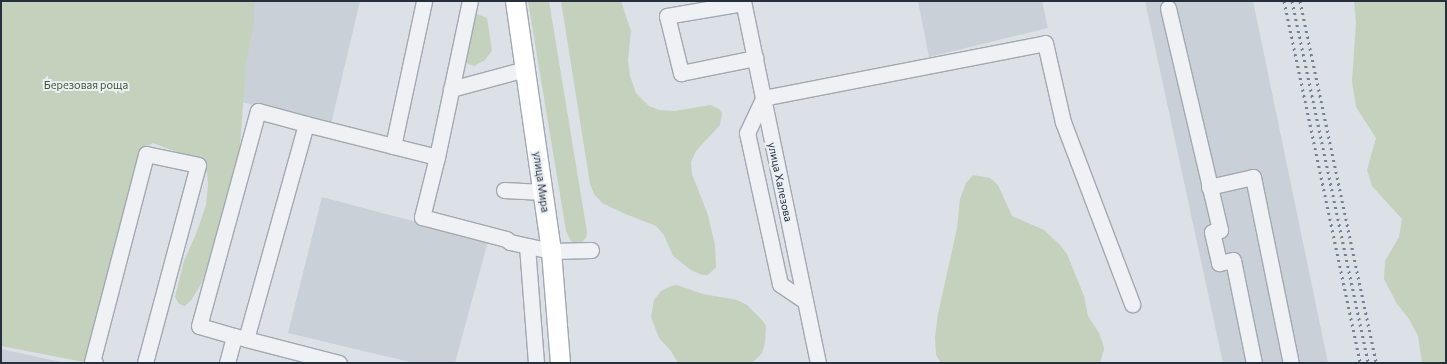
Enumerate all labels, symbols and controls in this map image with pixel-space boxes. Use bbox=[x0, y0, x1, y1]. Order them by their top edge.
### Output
park label: Березовая роща bbox=[44, 78, 128, 92]
street label: улица Халезова bbox=[765, 141, 795, 223]
street label: улица Мира bbox=[530, 151, 552, 213]

